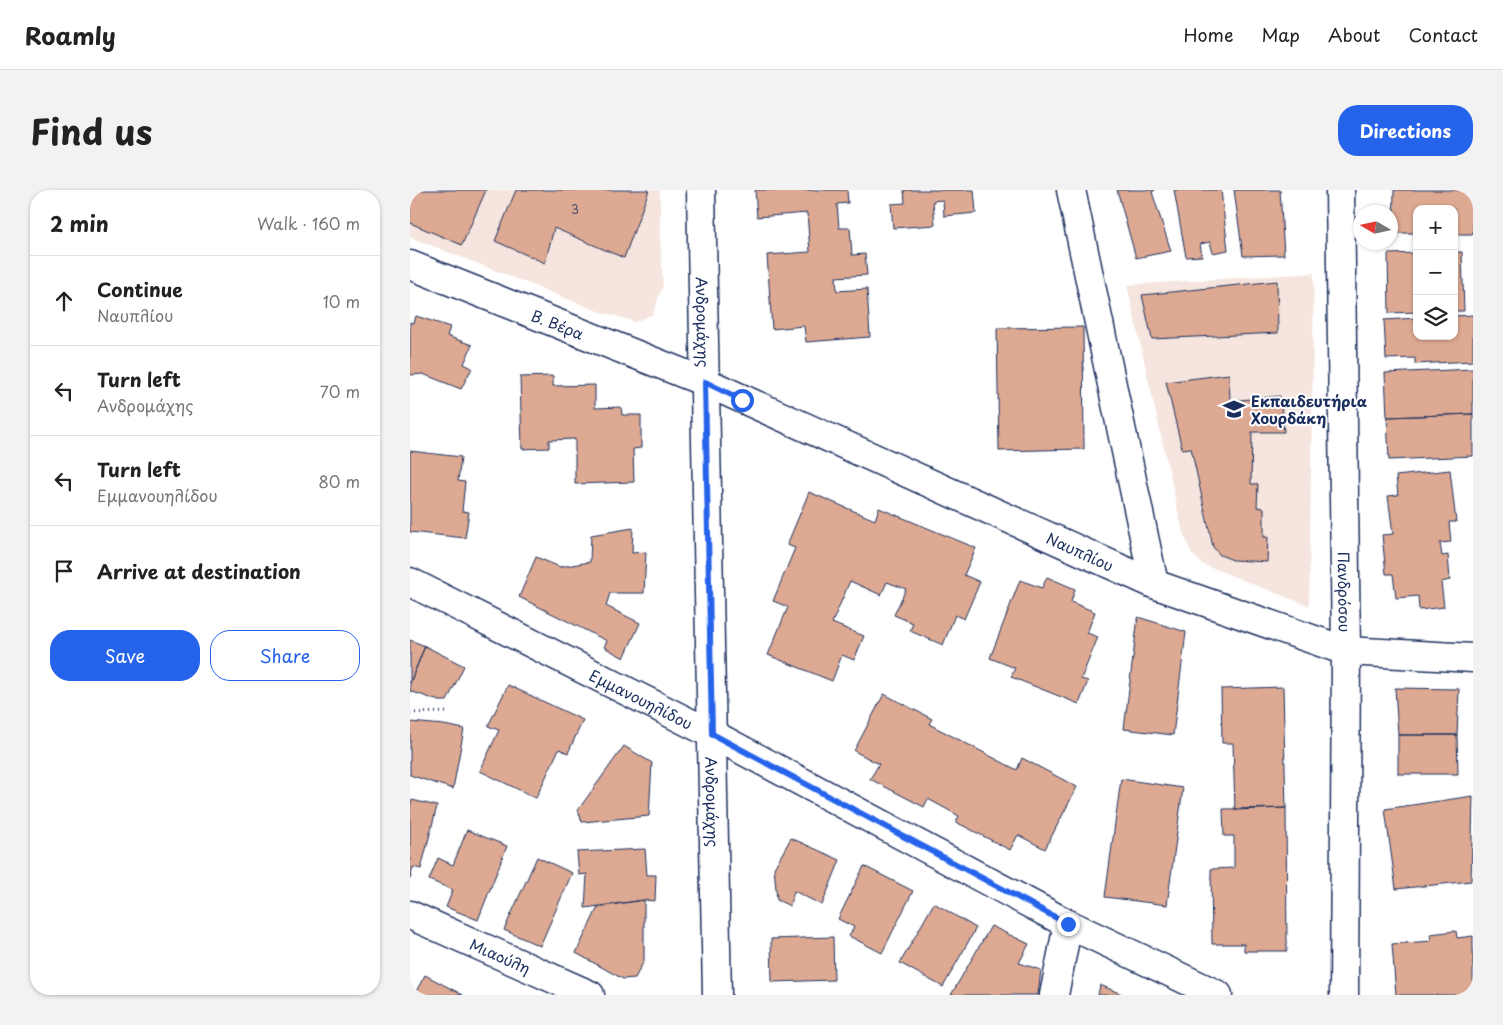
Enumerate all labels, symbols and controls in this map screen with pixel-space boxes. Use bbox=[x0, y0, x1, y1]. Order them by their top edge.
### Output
text: Roamly bbox=[25, 17, 116, 53]
text: Home bbox=[1183, 21, 1233, 48]
text: Map bbox=[1261, 21, 1300, 48]
text: About bbox=[1328, 21, 1380, 48]
text: Contact bbox=[1408, 21, 1478, 48]
text: Find us bbox=[30, 104, 152, 157]
button: Directions bbox=[1338, 105, 1473, 156]
house number: 3 bbox=[571, 200, 579, 218]
north arrow bbox=[1353, 205, 1398, 250]
map controls bbox=[1413, 205, 1458, 340]
button: + bbox=[1413, 205, 1458, 250]
text: 2 min bbox=[50, 207, 109, 239]
text: Walk · 160 m bbox=[257, 211, 360, 235]
button: − bbox=[1413, 250, 1458, 295]
text: Continue bbox=[97, 275, 183, 303]
street label: Ανδρομάχης bbox=[691, 277, 716, 368]
icon: ahead bbox=[50, 287, 78, 315]
text: 10 m bbox=[323, 289, 360, 313]
button: layers bbox=[1413, 295, 1458, 340]
text: Ναυπλίου bbox=[97, 303, 173, 327]
street label: Β. Βέρα bbox=[528, 303, 588, 344]
text: Turn left bbox=[97, 365, 181, 393]
icon: left bbox=[50, 377, 78, 405]
text: 70 m bbox=[320, 379, 360, 403]
route start bbox=[731, 389, 754, 412]
place label: Εκπαιδευτήρια Χουρδάκη bbox=[1251, 389, 1368, 429]
text: Ανδρομάχης bbox=[97, 393, 193, 417]
school or university icon: Εκπαιδευτήρια Χουρδάκη bbox=[1221, 396, 1247, 422]
text: Turn left bbox=[97, 455, 181, 483]
icon: left bbox=[50, 467, 78, 495]
text: 80 m bbox=[318, 469, 360, 493]
text: Εμμανουηλίδου bbox=[97, 483, 218, 507]
street label: Ναυπλίου bbox=[1043, 526, 1118, 576]
street label: Πανδρόσου bbox=[1333, 551, 1357, 633]
icon: arrive bbox=[50, 557, 78, 585]
text: Arrive at destination bbox=[97, 557, 301, 585]
button: Save bbox=[50, 630, 200, 681]
button: Share bbox=[210, 630, 360, 681]
street label: Εμμανουηλίδου bbox=[586, 663, 697, 734]
street label: Ανδρομάχης bbox=[701, 756, 726, 848]
route end bbox=[1057, 913, 1080, 936]
street label: Μιαούλη bbox=[466, 932, 535, 979]

